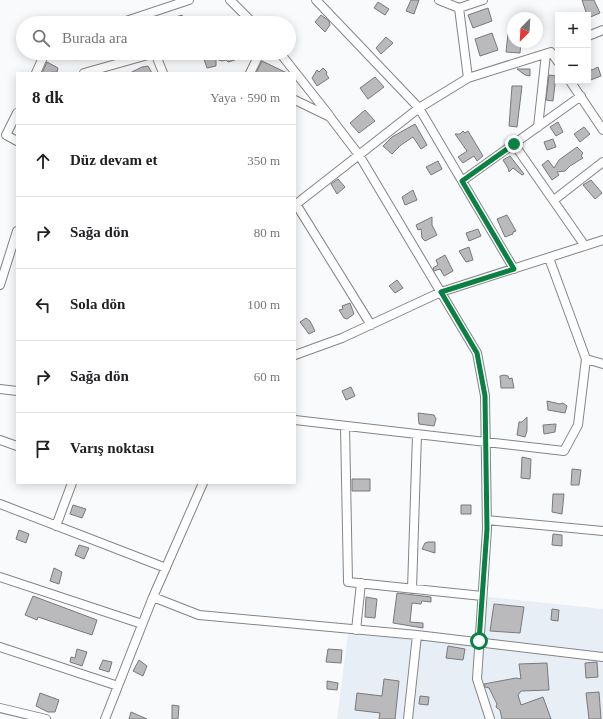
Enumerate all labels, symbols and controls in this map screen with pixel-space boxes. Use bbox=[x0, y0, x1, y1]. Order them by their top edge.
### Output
north arrow bbox=[507, 12, 543, 48]
map controls bbox=[555, 12, 591, 84]
button: + bbox=[555, 12, 591, 48]
search box bbox=[16, 16, 296, 60]
icon: search bbox=[30, 27, 52, 49]
text: Burada ara bbox=[62, 30, 127, 46]
button: − bbox=[555, 48, 591, 84]
text: 8 dk bbox=[32, 88, 64, 107]
text: Yaya · 590 m bbox=[210, 90, 280, 105]
route end bbox=[505, 135, 523, 153]
icon: ahead bbox=[32, 150, 54, 172]
text: Düz devam et bbox=[70, 152, 157, 168]
text: 350 m bbox=[247, 153, 280, 168]
icon: right bbox=[32, 222, 54, 244]
text: Sağa dön bbox=[70, 224, 129, 240]
text: 80 m bbox=[254, 225, 280, 240]
icon: left bbox=[32, 294, 54, 316]
text: Sola dön bbox=[70, 296, 125, 312]
text: 100 m bbox=[247, 297, 280, 312]
icon: right bbox=[32, 366, 54, 388]
text: Sağa dön bbox=[70, 368, 129, 384]
text: 60 m bbox=[254, 369, 280, 384]
icon: arrive bbox=[32, 438, 54, 460]
text: Varış noktası bbox=[70, 440, 154, 456]
route start bbox=[470, 632, 488, 650]

